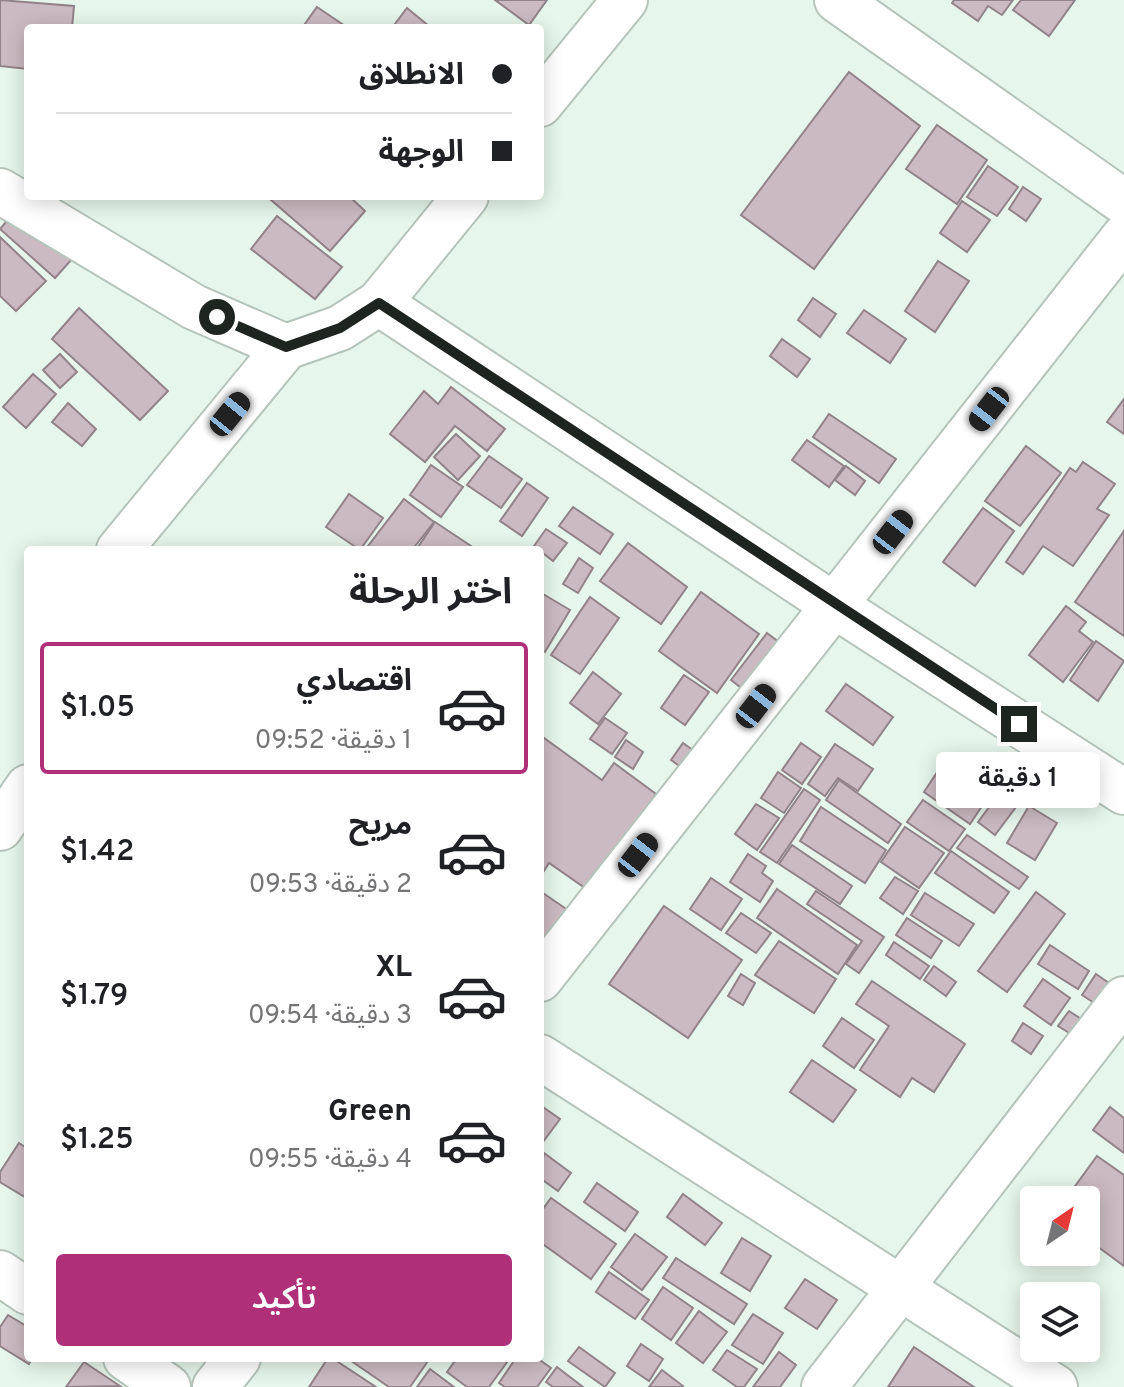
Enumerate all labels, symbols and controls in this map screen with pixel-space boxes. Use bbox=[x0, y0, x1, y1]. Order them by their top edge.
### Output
text: الانطلاق bbox=[359, 58, 464, 95]
text: الوجهة bbox=[379, 135, 464, 172]
route start bbox=[199, 299, 235, 335]
car bbox=[965, 383, 1013, 435]
car bbox=[206, 388, 254, 440]
car bbox=[869, 506, 917, 558]
text: اختر الرحلة bbox=[349, 571, 512, 617]
text: اقتصادي bbox=[297, 664, 412, 701]
icon: car bbox=[436, 672, 508, 744]
car bbox=[732, 680, 780, 732]
text: $1.05 bbox=[60, 690, 135, 727]
route end bbox=[1001, 706, 1037, 742]
text: 1 دقيقة · 09:52 bbox=[255, 725, 412, 758]
callout: 1 دقيقة bbox=[937, 752, 1101, 808]
text: 1 دقيقة bbox=[978, 763, 1058, 796]
text: مريح bbox=[349, 808, 412, 845]
icon: car bbox=[436, 816, 508, 888]
car bbox=[614, 829, 662, 881]
text: $1.42 bbox=[60, 834, 134, 871]
text: 2 دقيقة · 09:53 bbox=[249, 869, 412, 902]
text: XL bbox=[375, 950, 412, 987]
icon: car bbox=[436, 960, 508, 1032]
text: $1.79 bbox=[60, 978, 128, 1015]
text: 3 دقيقة · 09:54 bbox=[248, 1000, 412, 1033]
text: Green bbox=[328, 1094, 412, 1131]
icon: car bbox=[436, 1104, 508, 1176]
text: $1.25 bbox=[60, 1122, 134, 1159]
text: 4 دقيقة · 09:55 bbox=[248, 1144, 412, 1177]
north arrow bbox=[1020, 1186, 1100, 1266]
map controls bbox=[1020, 1186, 1100, 1362]
button: تأكيد bbox=[56, 1254, 512, 1346]
button: layers bbox=[1020, 1282, 1100, 1362]

